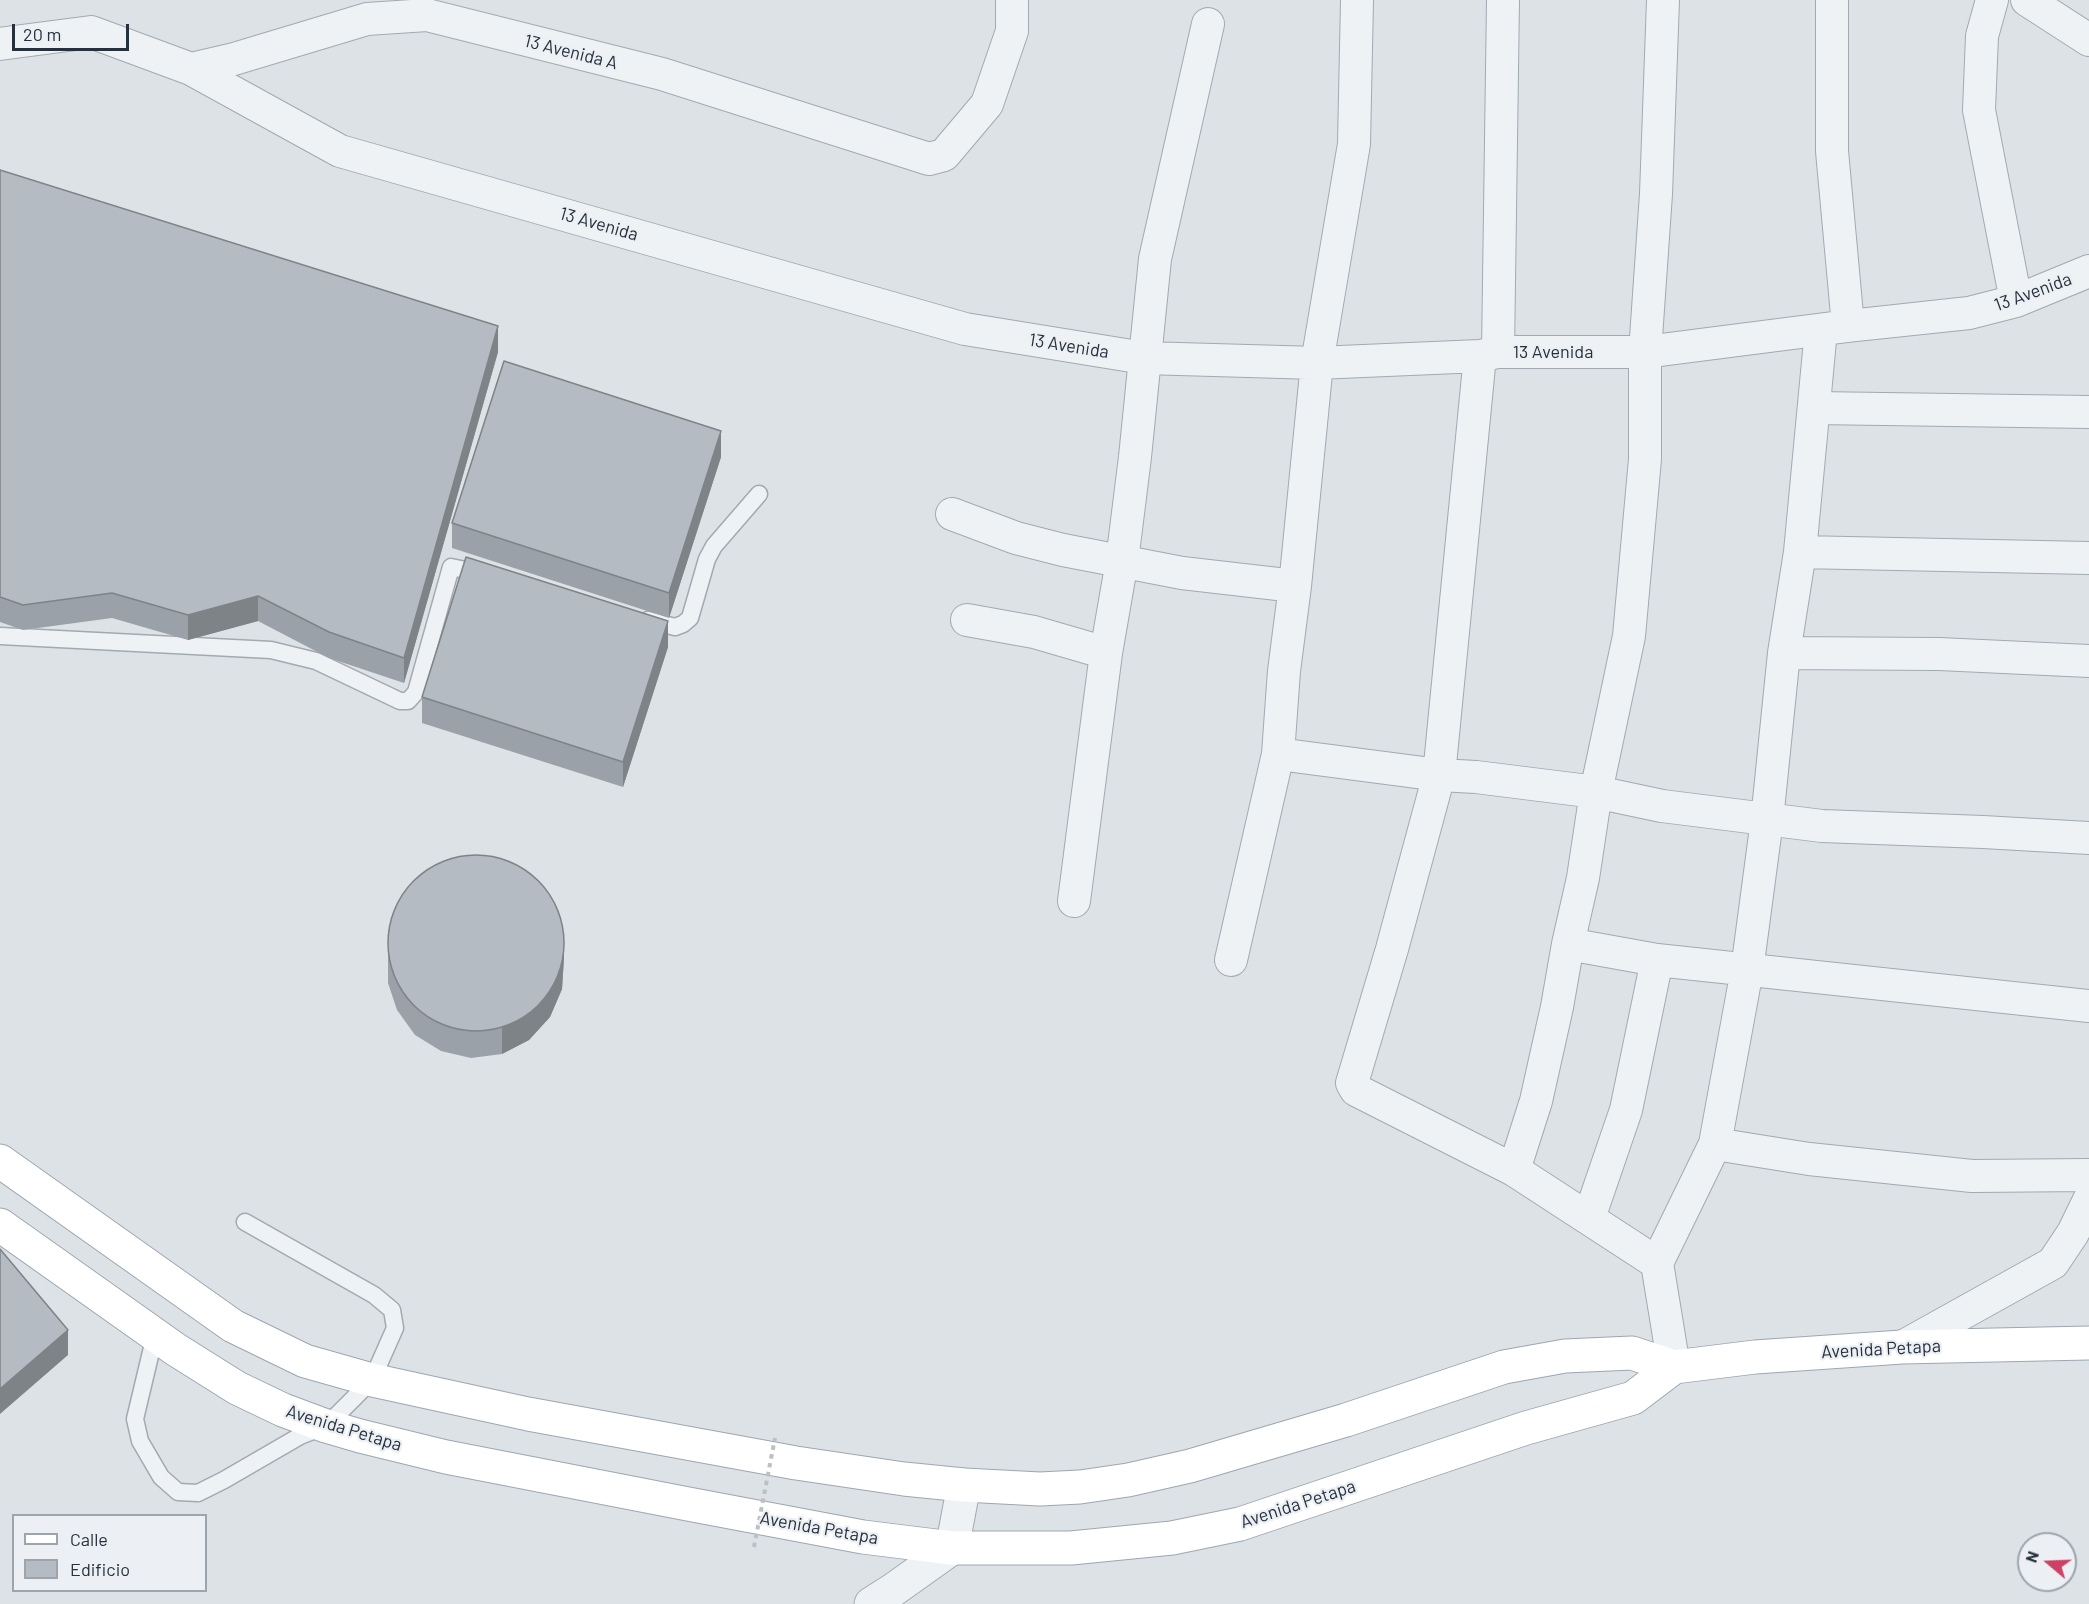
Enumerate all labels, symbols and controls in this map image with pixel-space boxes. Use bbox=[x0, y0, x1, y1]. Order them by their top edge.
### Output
scale bar bbox=[15, 12, 132, 50]
text: 20 m bbox=[23, 23, 61, 45]
street label: 13 Avenida A bbox=[522, 30, 620, 74]
street label: 13 Avenida bbox=[557, 202, 641, 246]
street label: 13 Avenida bbox=[1991, 268, 2075, 316]
street label: 13 Avenida bbox=[1027, 329, 1111, 363]
street label: 13 Avenida bbox=[1513, 341, 1593, 363]
street label: Avenida Petapa bbox=[1821, 1335, 1941, 1363]
street label: Avenida Petapa bbox=[284, 1400, 404, 1456]
street label: Avenida Petapa bbox=[1238, 1475, 1358, 1533]
street label: Avenida Petapa bbox=[758, 1507, 880, 1549]
legend bbox=[12, 1514, 207, 1592]
text: Calle bbox=[70, 1528, 108, 1550]
north arrow bbox=[2017, 1532, 2077, 1592]
text: N bbox=[2021, 1549, 2042, 1565]
text: Edificio bbox=[70, 1558, 130, 1580]

